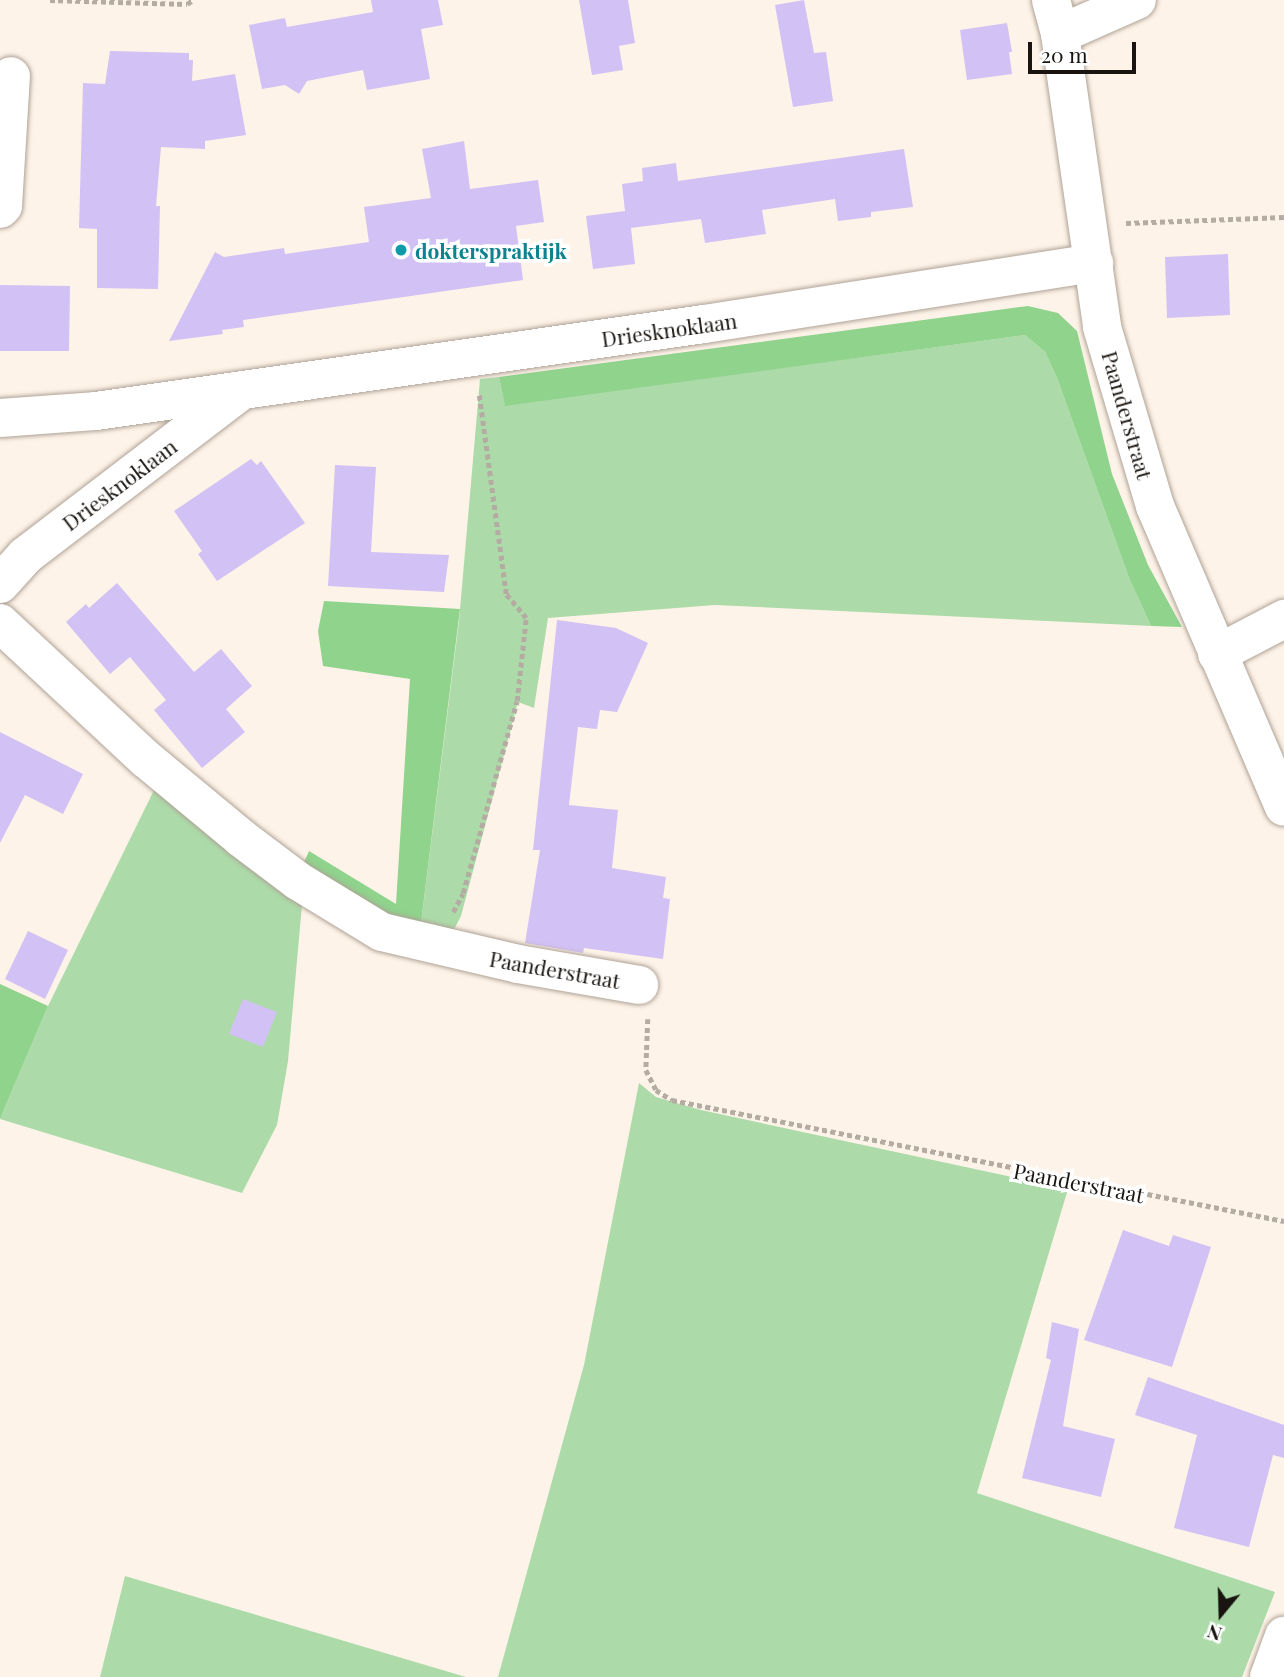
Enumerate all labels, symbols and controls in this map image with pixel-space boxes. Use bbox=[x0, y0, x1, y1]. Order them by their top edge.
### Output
scale bar bbox=[1032, 28, 1140, 72]
text: 20 m bbox=[1041, 40, 1088, 68]
place label: dokterspraktijk bbox=[415, 237, 567, 263]
marker: dokterspraktijk bbox=[393, 242, 409, 258]
street label: Driesknoklaan bbox=[600, 307, 738, 351]
street label: Paanderstraat bbox=[1098, 348, 1158, 482]
street label: Driesknoklaan bbox=[57, 433, 181, 535]
street label: Paanderstraat bbox=[488, 945, 622, 993]
street label: Paanderstraat bbox=[1012, 1157, 1146, 1207]
north arrow bbox=[1186, 1579, 1256, 1649]
text: N bbox=[1203, 1619, 1225, 1648]

